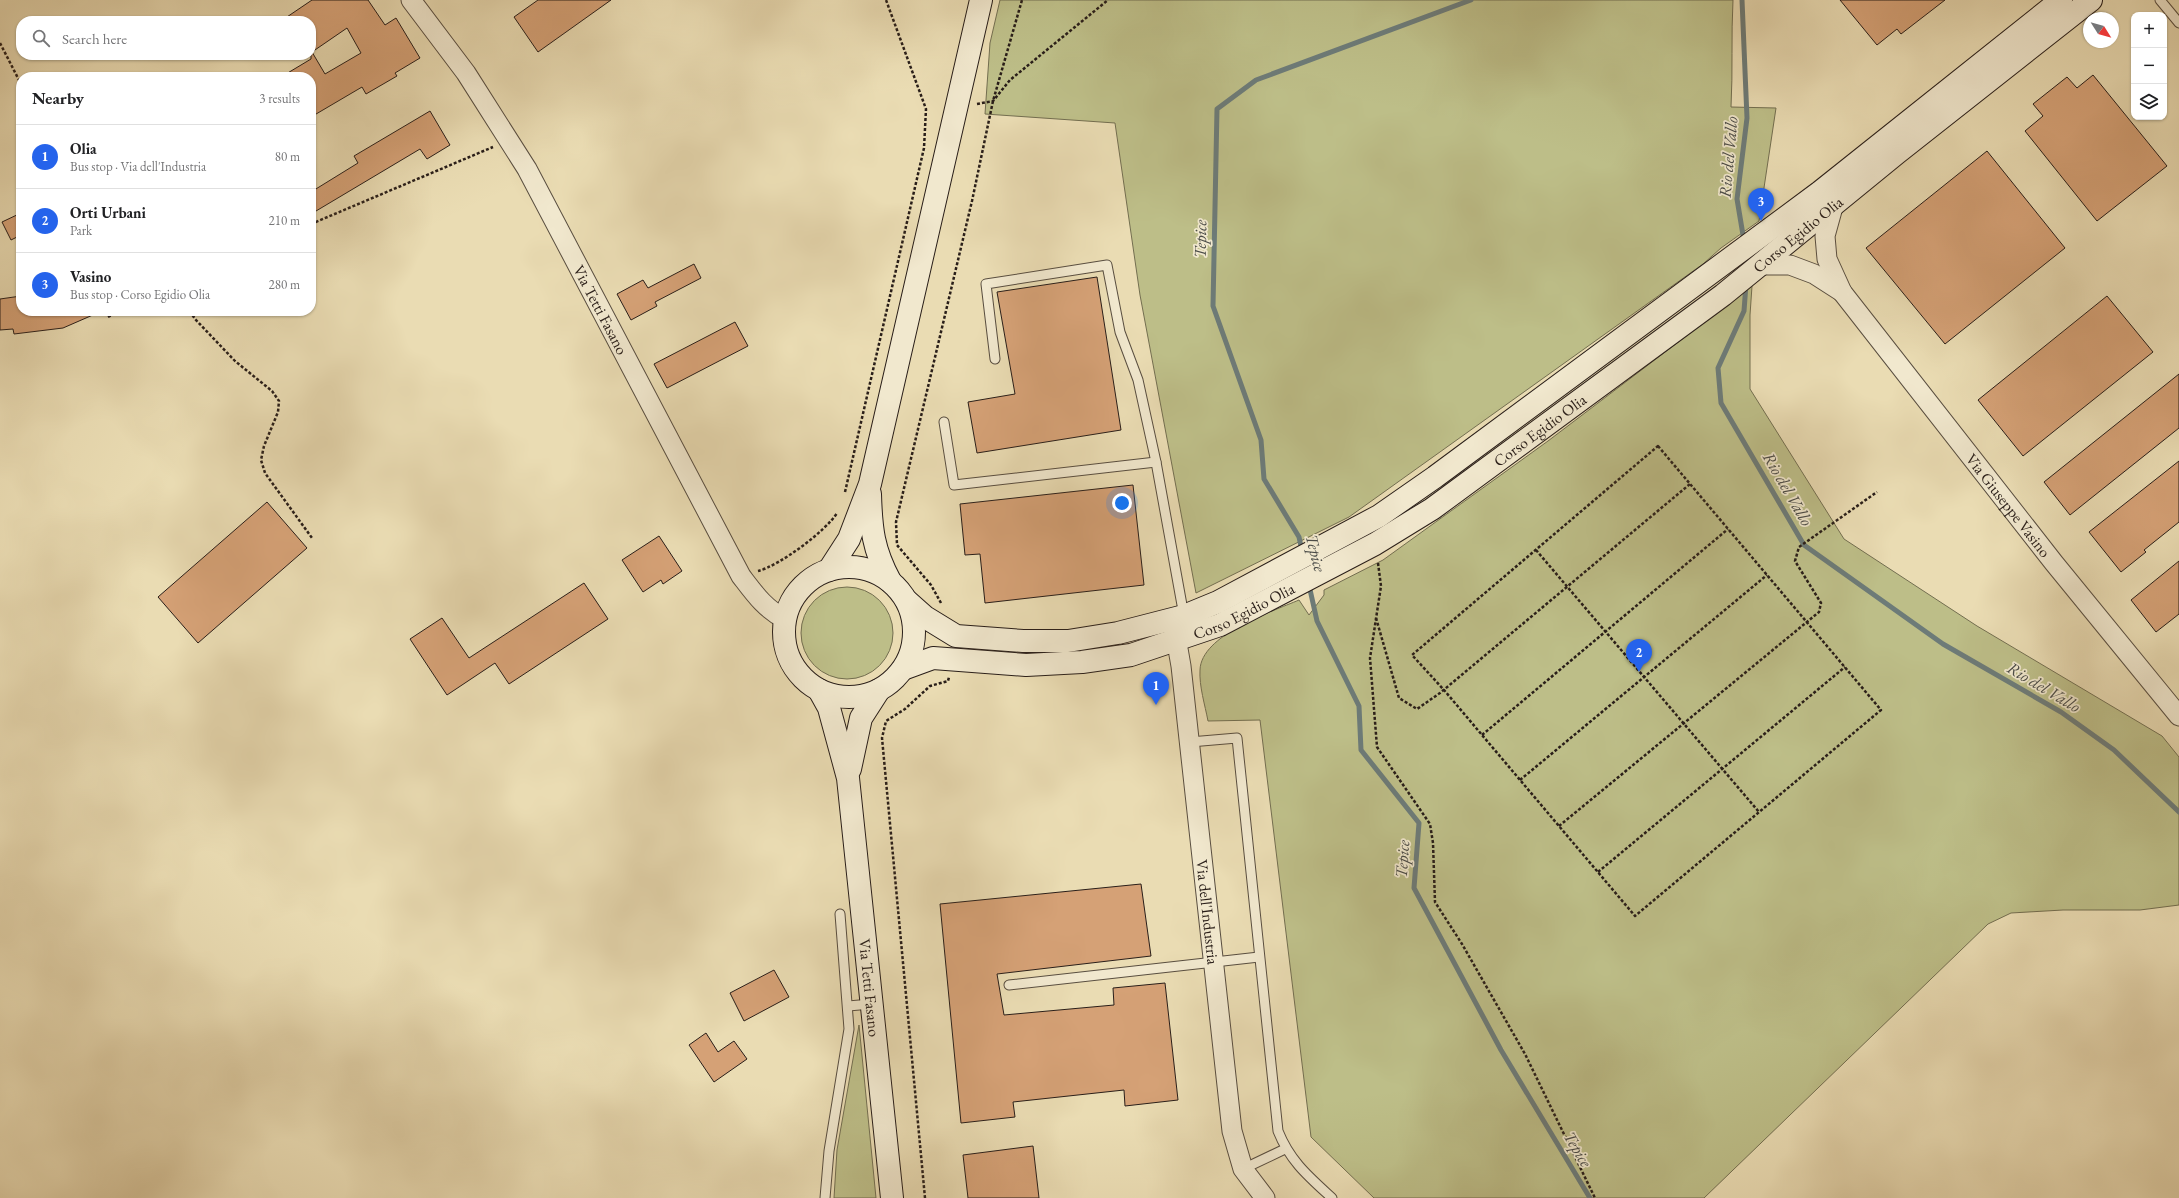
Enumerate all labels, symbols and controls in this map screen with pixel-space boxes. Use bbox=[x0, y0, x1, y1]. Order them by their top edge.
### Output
north arrow bbox=[2083, 12, 2119, 48]
map controls bbox=[2131, 12, 2167, 120]
button: + bbox=[2131, 12, 2167, 48]
search box bbox=[16, 16, 316, 60]
icon: search bbox=[30, 27, 52, 49]
text: Search here bbox=[62, 29, 127, 48]
button: − bbox=[2131, 48, 2167, 84]
button: layers bbox=[2131, 84, 2167, 120]
text: Nearby bbox=[32, 87, 84, 109]
text: 3 results bbox=[259, 90, 300, 107]
water label: Rio del Vallo bbox=[1713, 115, 1743, 199]
text: Olia bbox=[70, 139, 97, 158]
text: 1 bbox=[42, 148, 48, 165]
text: 80 m bbox=[275, 148, 300, 165]
text: Bus stop · Via dell'Industria bbox=[70, 158, 206, 175]
pin: 3 bbox=[1748, 188, 1774, 221]
street label: Corso Egidio Olia bbox=[1749, 191, 1848, 278]
text: Orti Urbani bbox=[70, 203, 146, 222]
text: 2 bbox=[42, 212, 48, 229]
text: 210 m bbox=[269, 212, 300, 229]
water label: Tepice bbox=[1189, 220, 1211, 258]
text: Park bbox=[70, 222, 92, 239]
street label: Via Tetti Fasano bbox=[568, 261, 633, 358]
text: Vasino bbox=[70, 267, 111, 286]
text: 3 bbox=[42, 276, 48, 293]
text: 280 m bbox=[269, 276, 300, 293]
text: Bus stop · Corso Egidio Olia bbox=[70, 286, 210, 303]
street label: Corso Egidio Olia bbox=[1489, 389, 1591, 471]
water label: Rio del Vallo bbox=[1758, 448, 1818, 530]
street label: Via Giuseppe Vasino bbox=[1961, 449, 2056, 562]
your location bbox=[1112, 493, 1132, 513]
water label: Tepice bbox=[1301, 532, 1331, 574]
street label: Corso Egidio Olia bbox=[1190, 578, 1299, 644]
pin: 2 bbox=[1626, 639, 1652, 672]
water label: Rio del Vallo bbox=[2003, 657, 2085, 718]
pin: 1 bbox=[1143, 672, 1169, 705]
water label: Tepice bbox=[1390, 839, 1414, 879]
street label: Via dell'Industria bbox=[1191, 858, 1224, 966]
street label: Via Tetti Fasano bbox=[854, 938, 885, 1038]
water label: Tepice bbox=[1559, 1127, 1597, 1171]

